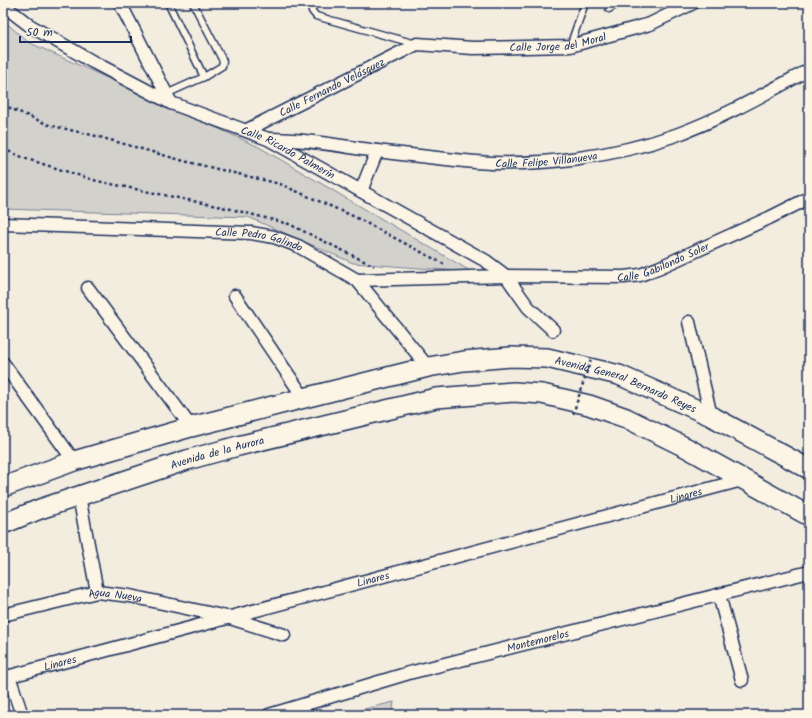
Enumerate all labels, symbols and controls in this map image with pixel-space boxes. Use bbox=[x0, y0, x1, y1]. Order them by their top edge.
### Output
scale bar bbox=[20, 18, 131, 44]
text: 50 m bbox=[26, 23, 53, 42]
street label: Calle Jorge del Moral bbox=[509, 28, 609, 57]
street label: Calle Fernando Velásquez bbox=[276, 54, 388, 122]
street label: Calle Ricardo Palmerín bbox=[238, 122, 338, 185]
street label: Calle Felipe Villanueva bbox=[495, 147, 599, 173]
street label: Calle Pedro Galindo bbox=[215, 224, 306, 257]
street label: Calle Gabilondo Soler bbox=[617, 238, 713, 287]
street label: Avenida General Bernardo Reyes bbox=[553, 352, 700, 419]
street label: Avenida de la Aurora bbox=[168, 432, 266, 475]
street label: Linares bbox=[668, 483, 705, 509]
street label: Linares bbox=[355, 567, 392, 593]
street label: Agua Nueva bbox=[86, 584, 144, 608]
street label: Montemorelos bbox=[505, 625, 571, 658]
street label: Linares bbox=[42, 651, 79, 677]

